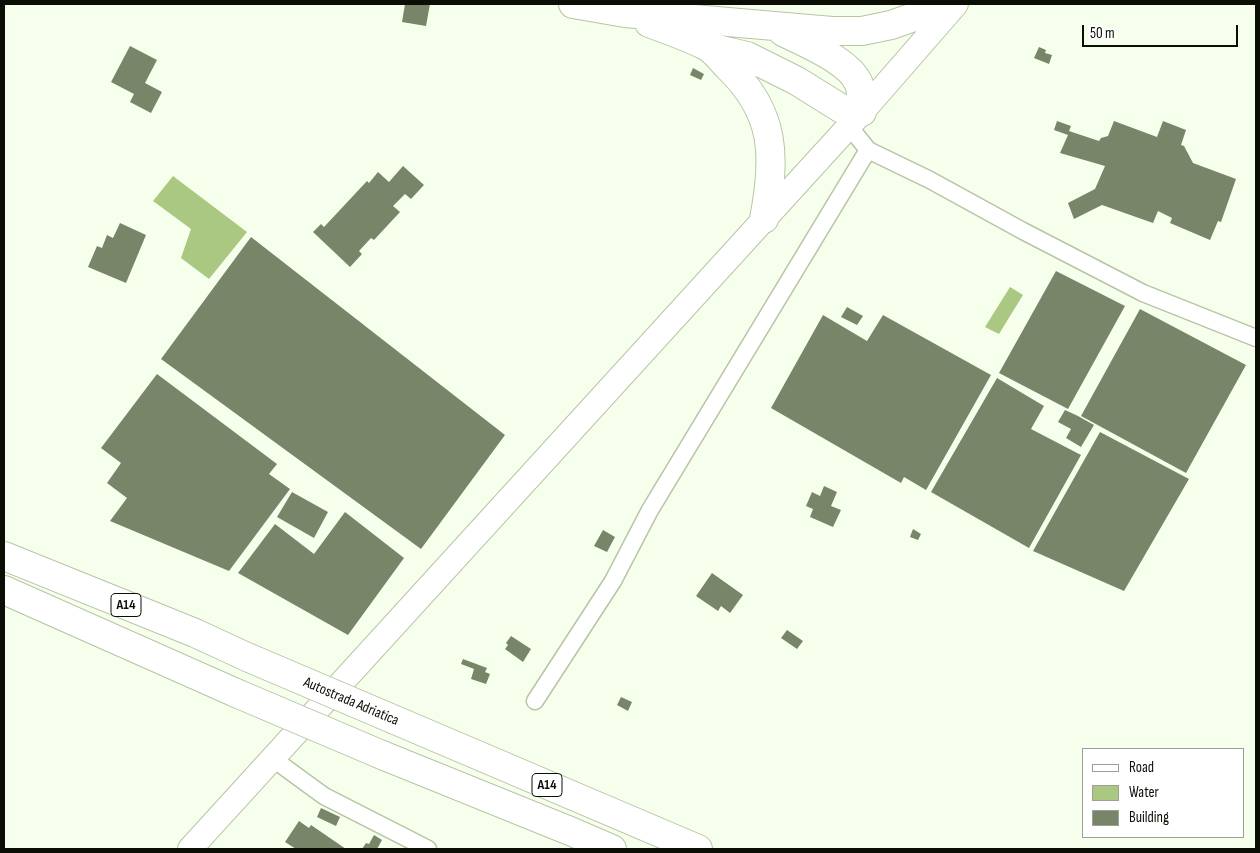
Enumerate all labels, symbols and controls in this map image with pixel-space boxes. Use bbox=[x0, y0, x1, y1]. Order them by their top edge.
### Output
scale bar bbox=[1085, 15, 1241, 47]
text: 50 m bbox=[1090, 24, 1115, 43]
road number: A14 bbox=[111, 594, 141, 616]
street label: Autostrada Adriatica bbox=[301, 674, 401, 730]
legend bbox=[1082, 748, 1245, 838]
text: Road bbox=[1129, 758, 1154, 777]
road number: A14 bbox=[532, 774, 562, 796]
text: Water bbox=[1129, 783, 1159, 802]
text: Building bbox=[1129, 808, 1169, 827]

